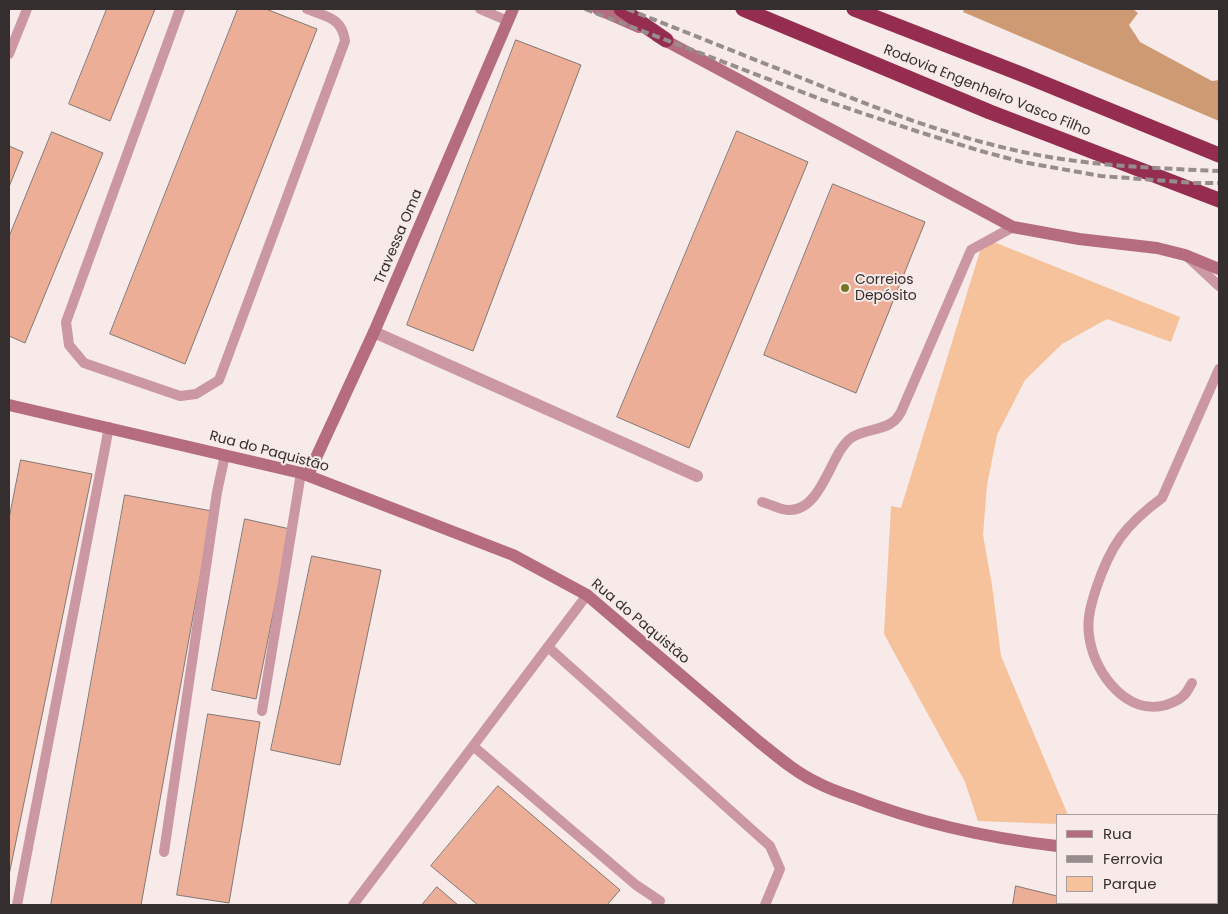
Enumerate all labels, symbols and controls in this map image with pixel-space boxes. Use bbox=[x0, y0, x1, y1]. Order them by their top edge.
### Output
street label: Rodovia Engenheiro Vasco Filho bbox=[881, 42, 1093, 140]
street label: Travessa Oma bbox=[371, 187, 427, 287]
place label: Correios Depósito bbox=[855, 272, 917, 304]
marker: Correios Depósito bbox=[839, 282, 851, 294]
street label: Rua do Paquistão bbox=[207, 428, 331, 476]
street label: Rua do Paquistão bbox=[587, 576, 693, 668]
legend bbox=[1056, 814, 1218, 904]
text: Rua bbox=[1103, 823, 1132, 844]
text: Ferrovia bbox=[1103, 848, 1163, 869]
text: Parque bbox=[1103, 873, 1156, 894]

